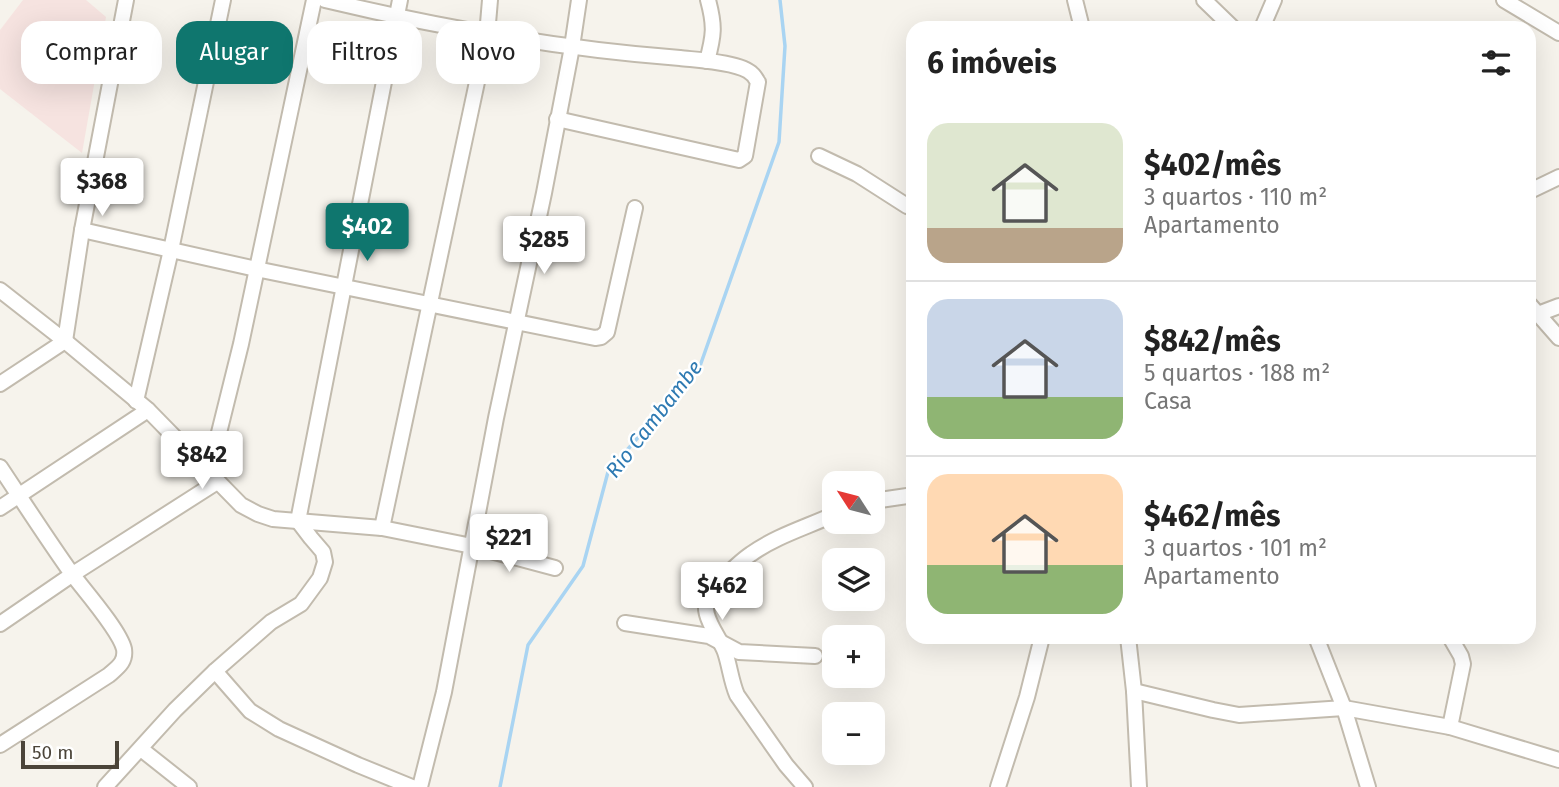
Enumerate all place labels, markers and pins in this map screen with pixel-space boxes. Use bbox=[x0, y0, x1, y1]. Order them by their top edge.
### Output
pin: $368 bbox=[61, 158, 143, 218]
pin: $402 bbox=[326, 204, 408, 263]
pin: $285 bbox=[503, 216, 585, 276]
pin: $842 bbox=[161, 432, 243, 491]
pin: $221 bbox=[468, 514, 550, 574]
pin: $462 bbox=[681, 562, 763, 622]

